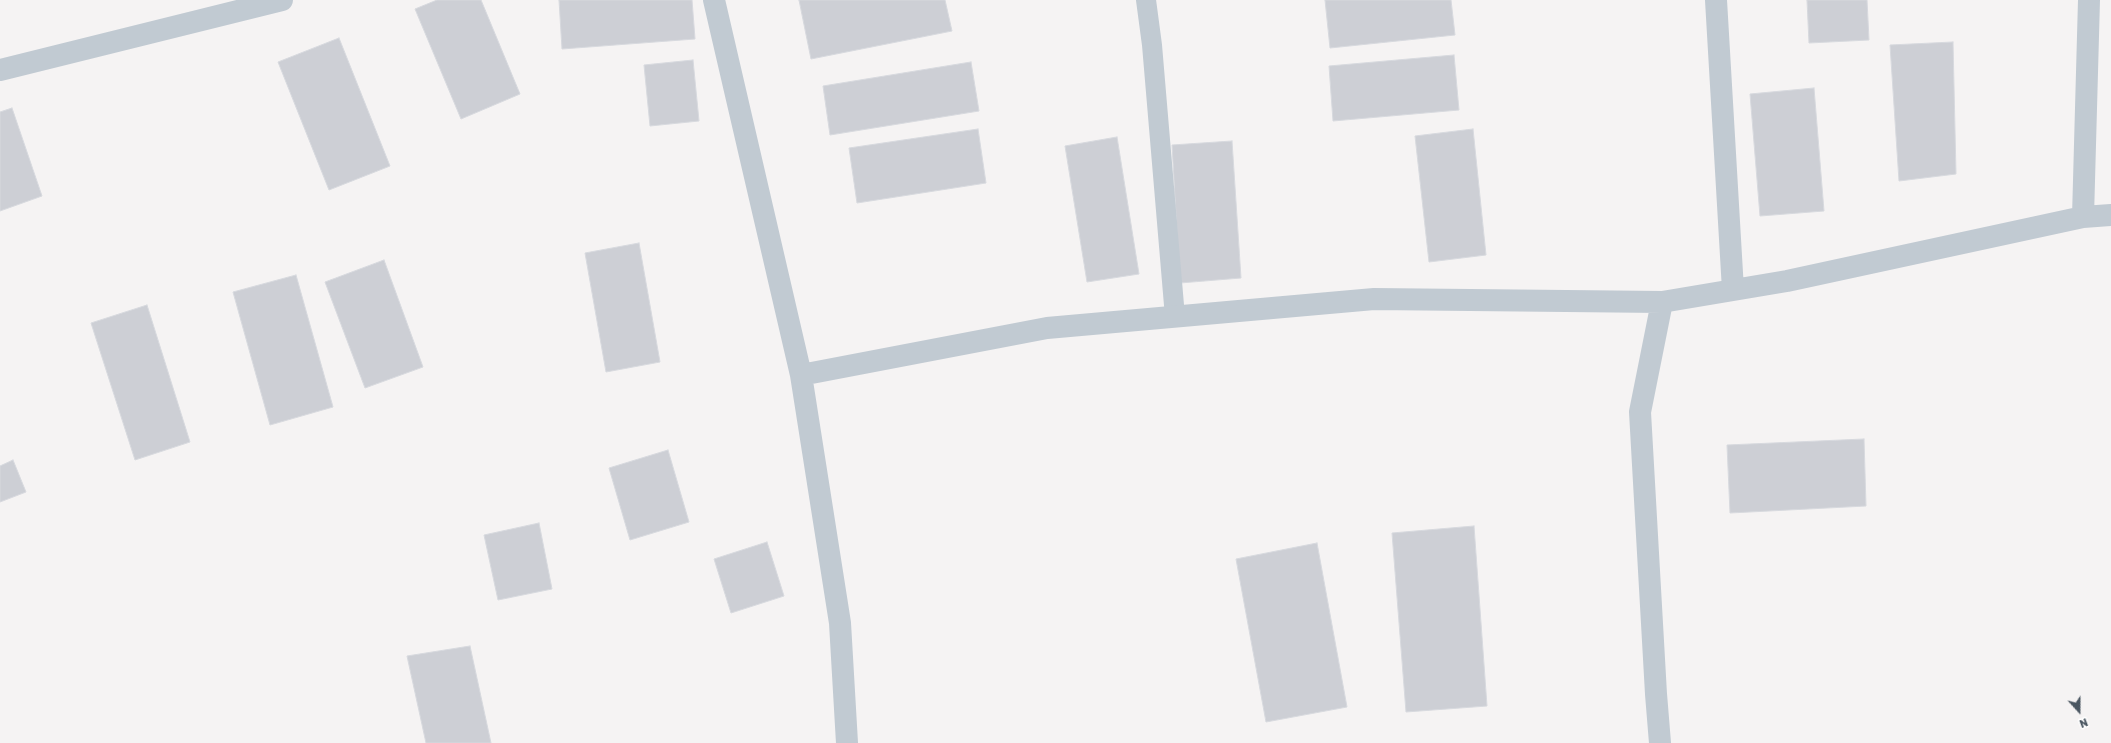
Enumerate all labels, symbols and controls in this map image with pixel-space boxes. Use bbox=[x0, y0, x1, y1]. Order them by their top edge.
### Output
north arrow bbox=[2059, 691, 2099, 731]
text: N bbox=[2077, 715, 2090, 730]

